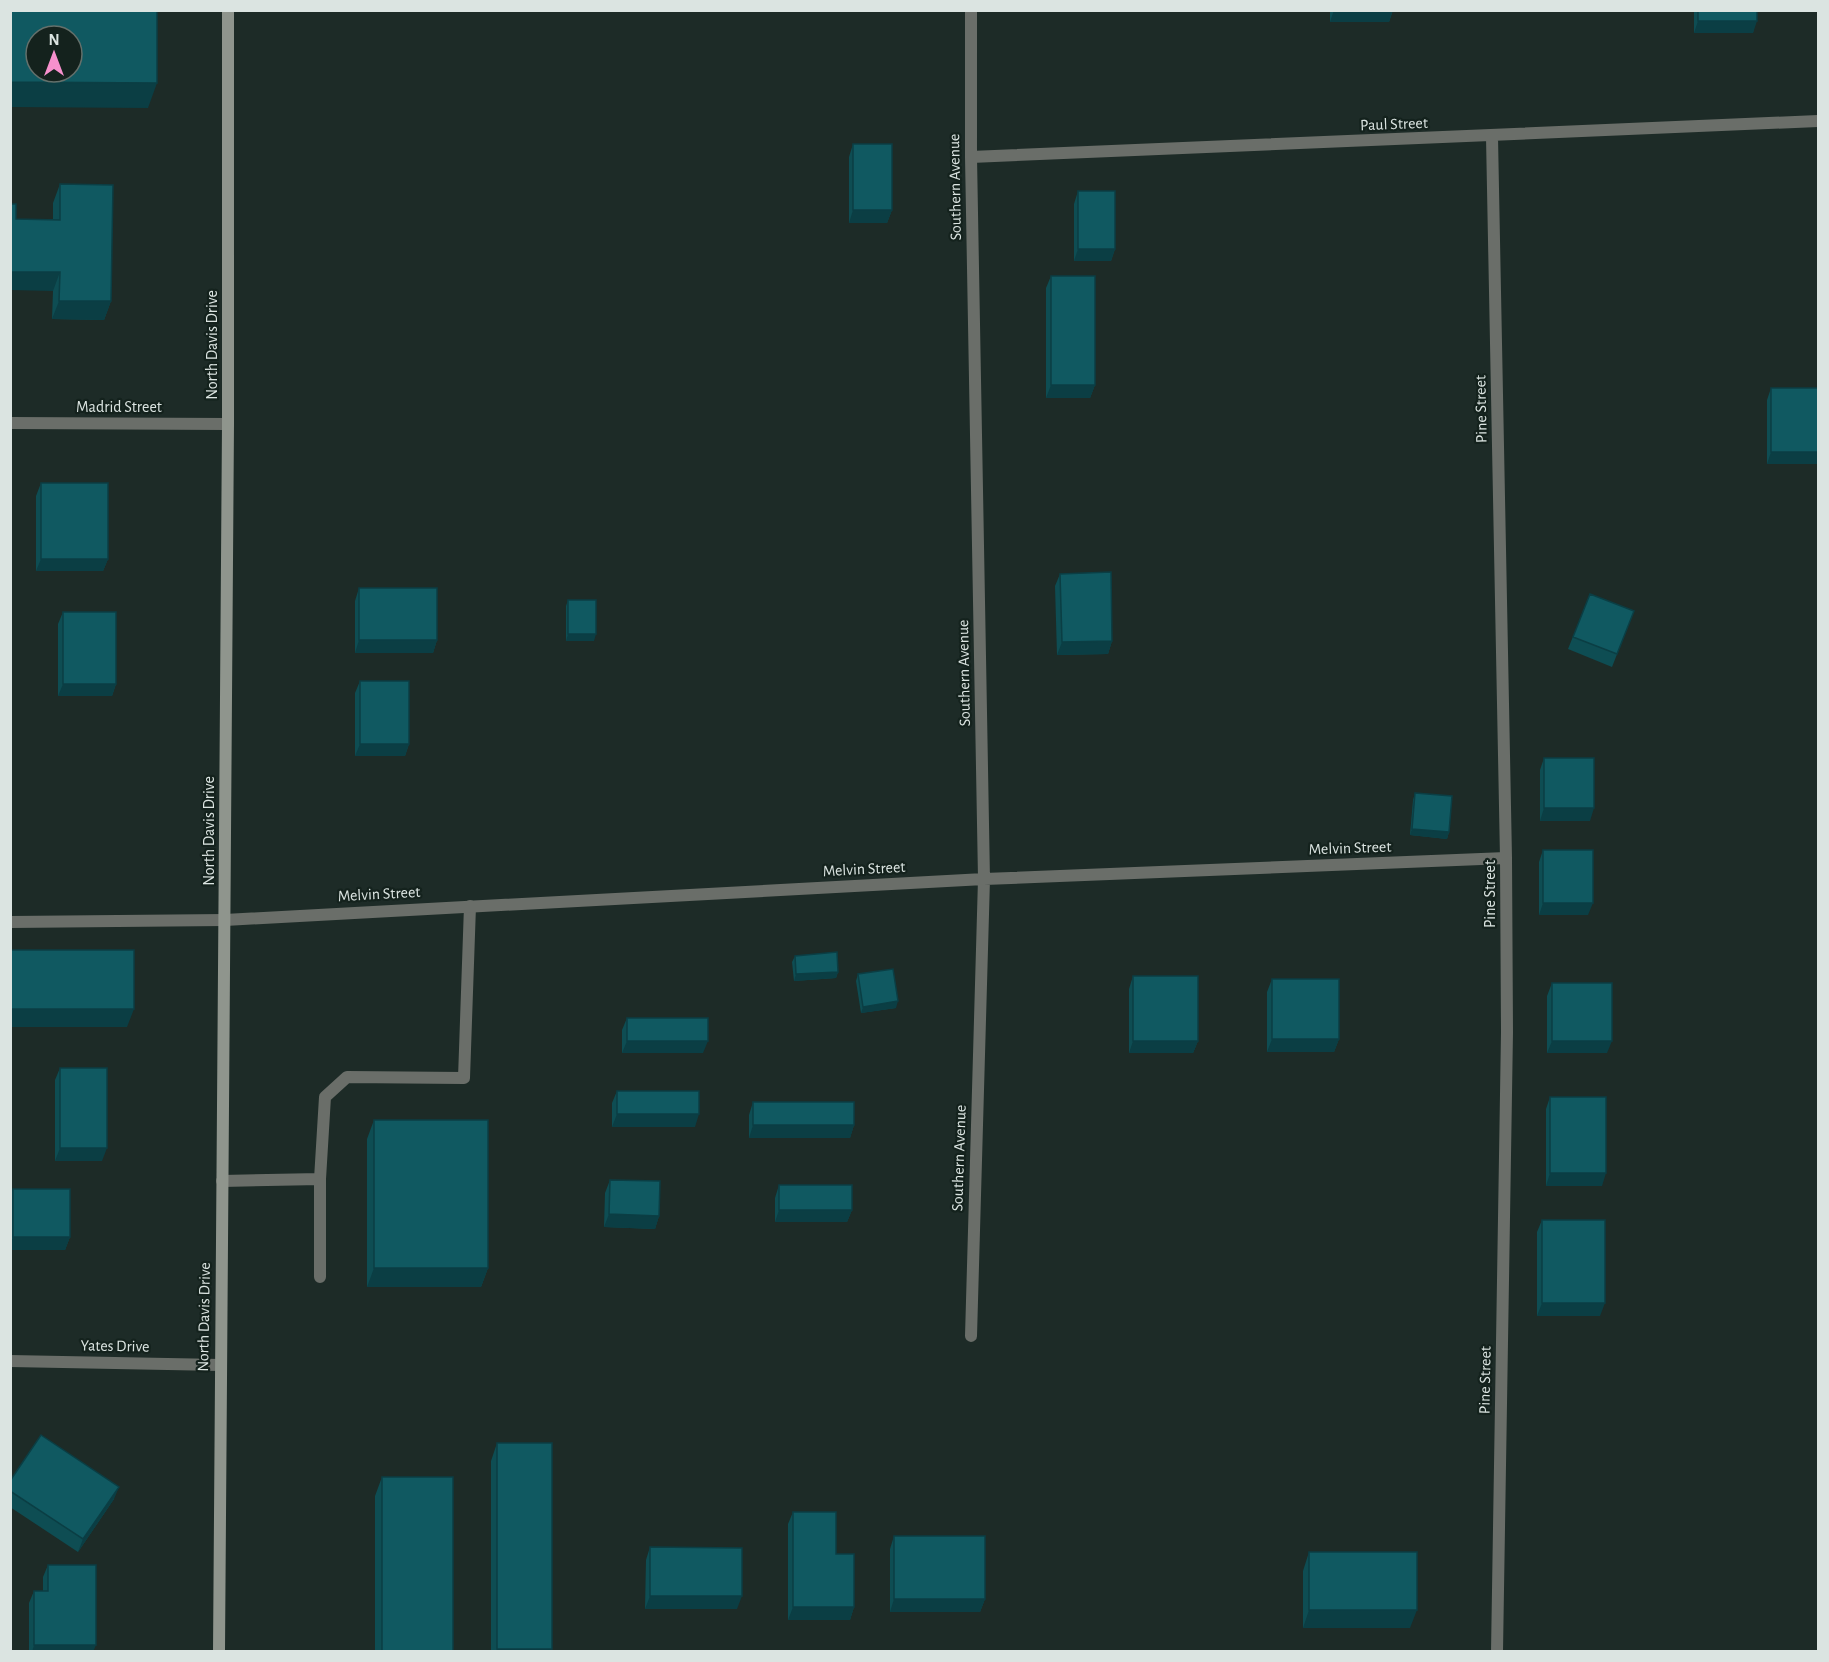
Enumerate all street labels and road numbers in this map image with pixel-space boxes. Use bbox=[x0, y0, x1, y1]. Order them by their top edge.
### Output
street label: Paul Street bbox=[1360, 115, 1428, 133]
street label: Southern Avenue bbox=[946, 133, 964, 241]
street label: North Davis Drive bbox=[204, 290, 220, 400]
street label: Pine Street bbox=[1472, 375, 1490, 443]
street label: Madrid Street bbox=[76, 399, 162, 415]
street label: Southern Avenue bbox=[955, 619, 973, 727]
street label: North Davis Drive bbox=[201, 776, 217, 886]
street label: Melvin Street bbox=[1308, 839, 1392, 857]
street label: Melvin Street bbox=[822, 859, 906, 879]
street label: Pine Street bbox=[1482, 860, 1498, 928]
street label: Melvin Street bbox=[337, 884, 421, 904]
street label: Southern Avenue bbox=[949, 1104, 969, 1212]
street label: North Davis Drive bbox=[195, 1262, 213, 1372]
street label: Yates Drive bbox=[80, 1337, 150, 1355]
street label: Pine Street bbox=[1476, 1346, 1494, 1414]

